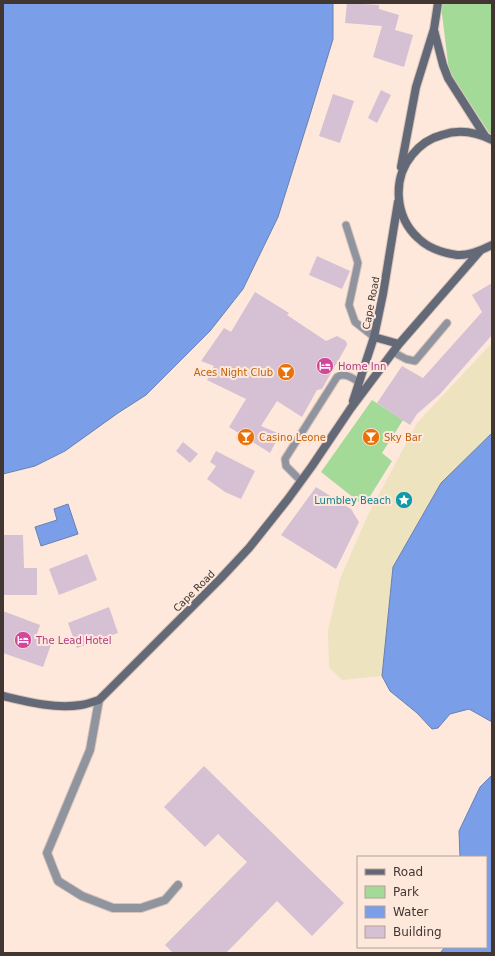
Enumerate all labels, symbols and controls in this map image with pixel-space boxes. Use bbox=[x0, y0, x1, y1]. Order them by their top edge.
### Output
street label: Cape Road bbox=[360, 276, 382, 330]
hotel icon: Home Inn bbox=[315, 356, 335, 376]
place label: Home Inn bbox=[338, 361, 386, 372]
bar icon: Aces Night Club bbox=[276, 362, 296, 382]
place label: Aces Night Club bbox=[194, 367, 273, 378]
bar icon: Casino Leone bbox=[236, 427, 256, 447]
bar icon: Sky Bar bbox=[361, 427, 381, 447]
place label: Casino Leone bbox=[259, 432, 326, 443]
place label: Sky Bar bbox=[384, 432, 423, 443]
place icon: Lumbley Beach bbox=[394, 490, 414, 510]
place label: Lumbley Beach bbox=[314, 495, 391, 506]
street label: Cape Road bbox=[171, 568, 217, 614]
hotel icon: The Lead Hotel bbox=[13, 630, 33, 650]
place label: The Lead Hotel bbox=[35, 635, 111, 646]
legend bbox=[357, 856, 487, 948]
text: Road bbox=[393, 865, 423, 879]
text: Park bbox=[393, 885, 419, 899]
text: Water bbox=[393, 905, 429, 919]
text: Building bbox=[393, 925, 442, 939]

